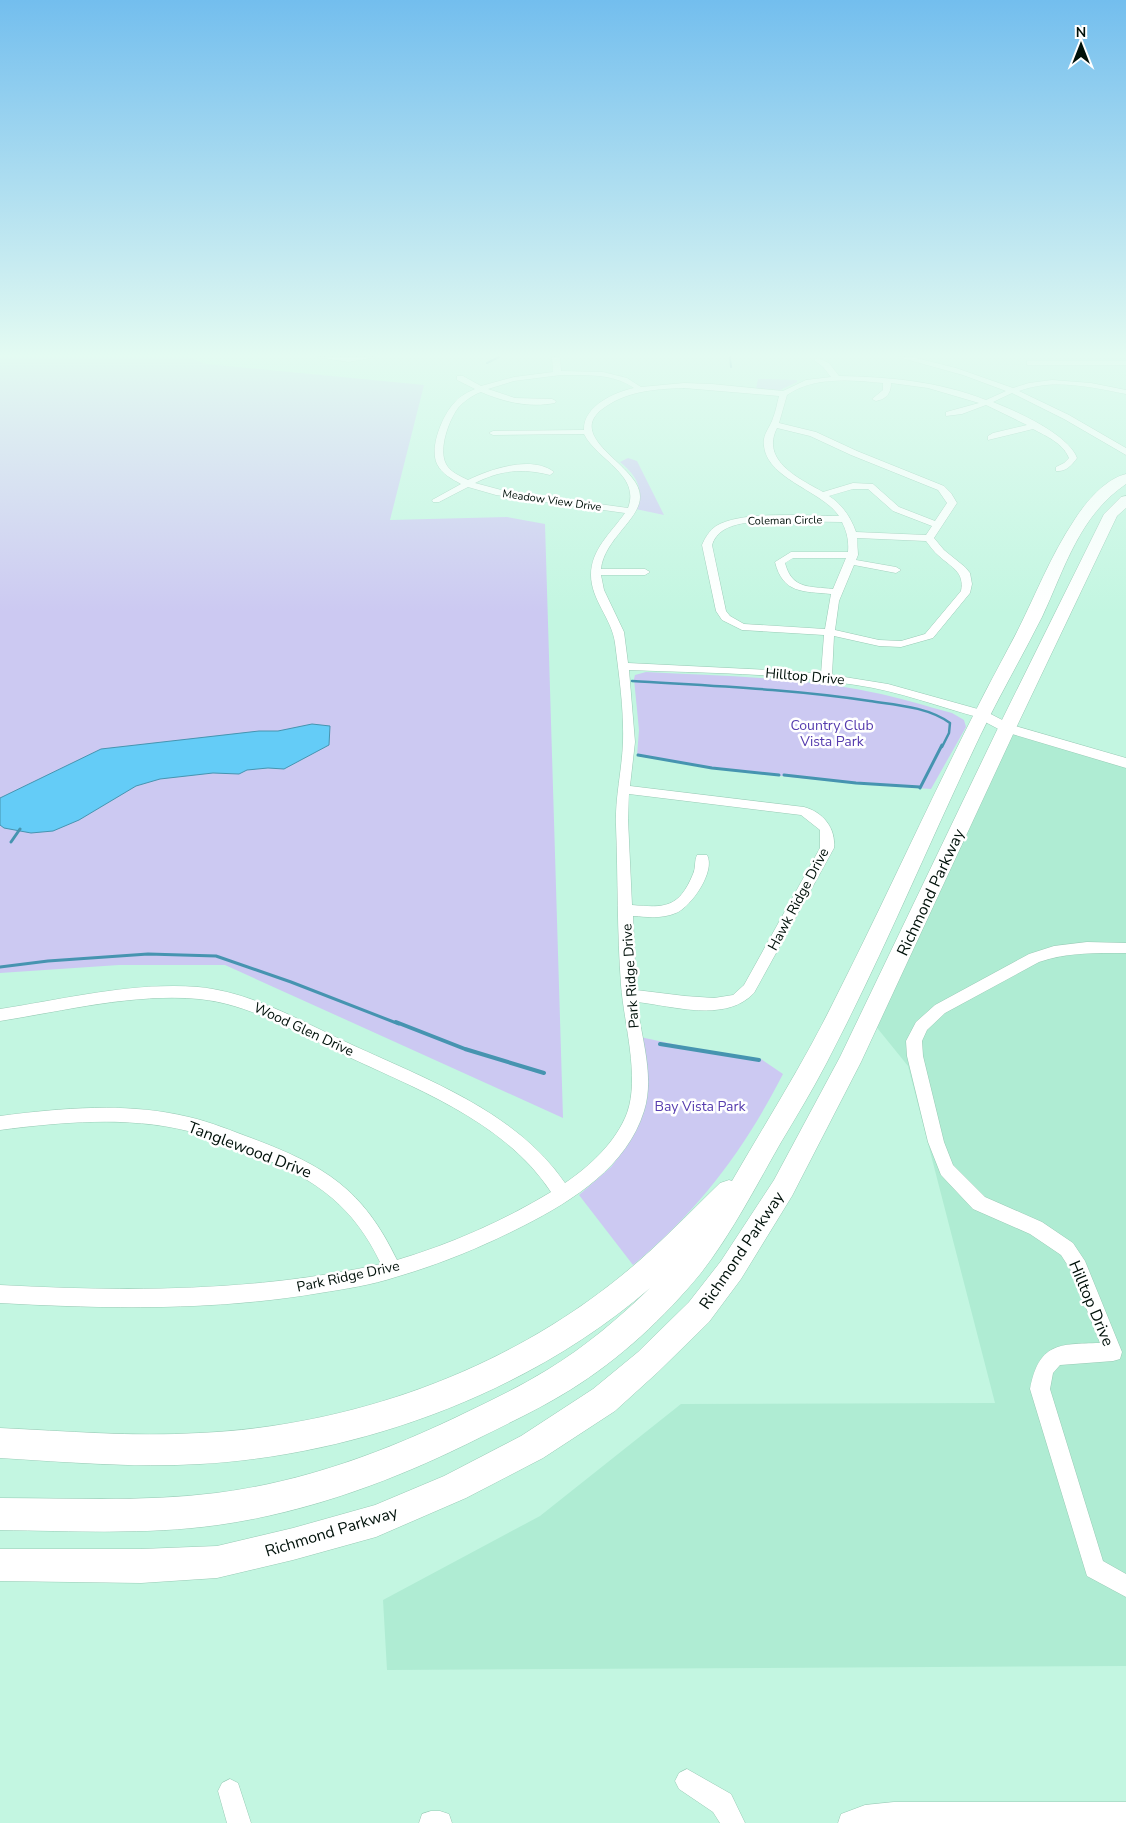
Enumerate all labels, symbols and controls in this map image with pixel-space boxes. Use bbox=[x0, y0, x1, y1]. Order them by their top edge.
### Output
north arrow bbox=[1056, 20, 1106, 70]
text: N bbox=[1076, 23, 1086, 42]
street label: Meadow View Drive bbox=[502, 486, 602, 515]
street label: Coleman Circle bbox=[748, 512, 823, 529]
street label: Hilltop Drive bbox=[764, 664, 845, 689]
park label: Country Club Vista Park bbox=[790, 716, 874, 751]
street label: Richmond Parkway bbox=[892, 825, 970, 959]
street label: Hawk Ridge Drive bbox=[763, 845, 833, 954]
street label: Park Ridge Drive bbox=[617, 923, 644, 1029]
street label: Wood Glen Drive bbox=[251, 998, 357, 1061]
park label: Bay Vista Park bbox=[654, 1097, 747, 1116]
street label: Tanglewood Drive bbox=[185, 1116, 315, 1184]
street label: Richmond Parkway bbox=[694, 1187, 790, 1314]
street label: Park Ridge Drive bbox=[295, 1256, 401, 1297]
street label: Hilltop Drive bbox=[1063, 1257, 1119, 1350]
street label: Richmond Parkway bbox=[262, 1501, 401, 1563]

